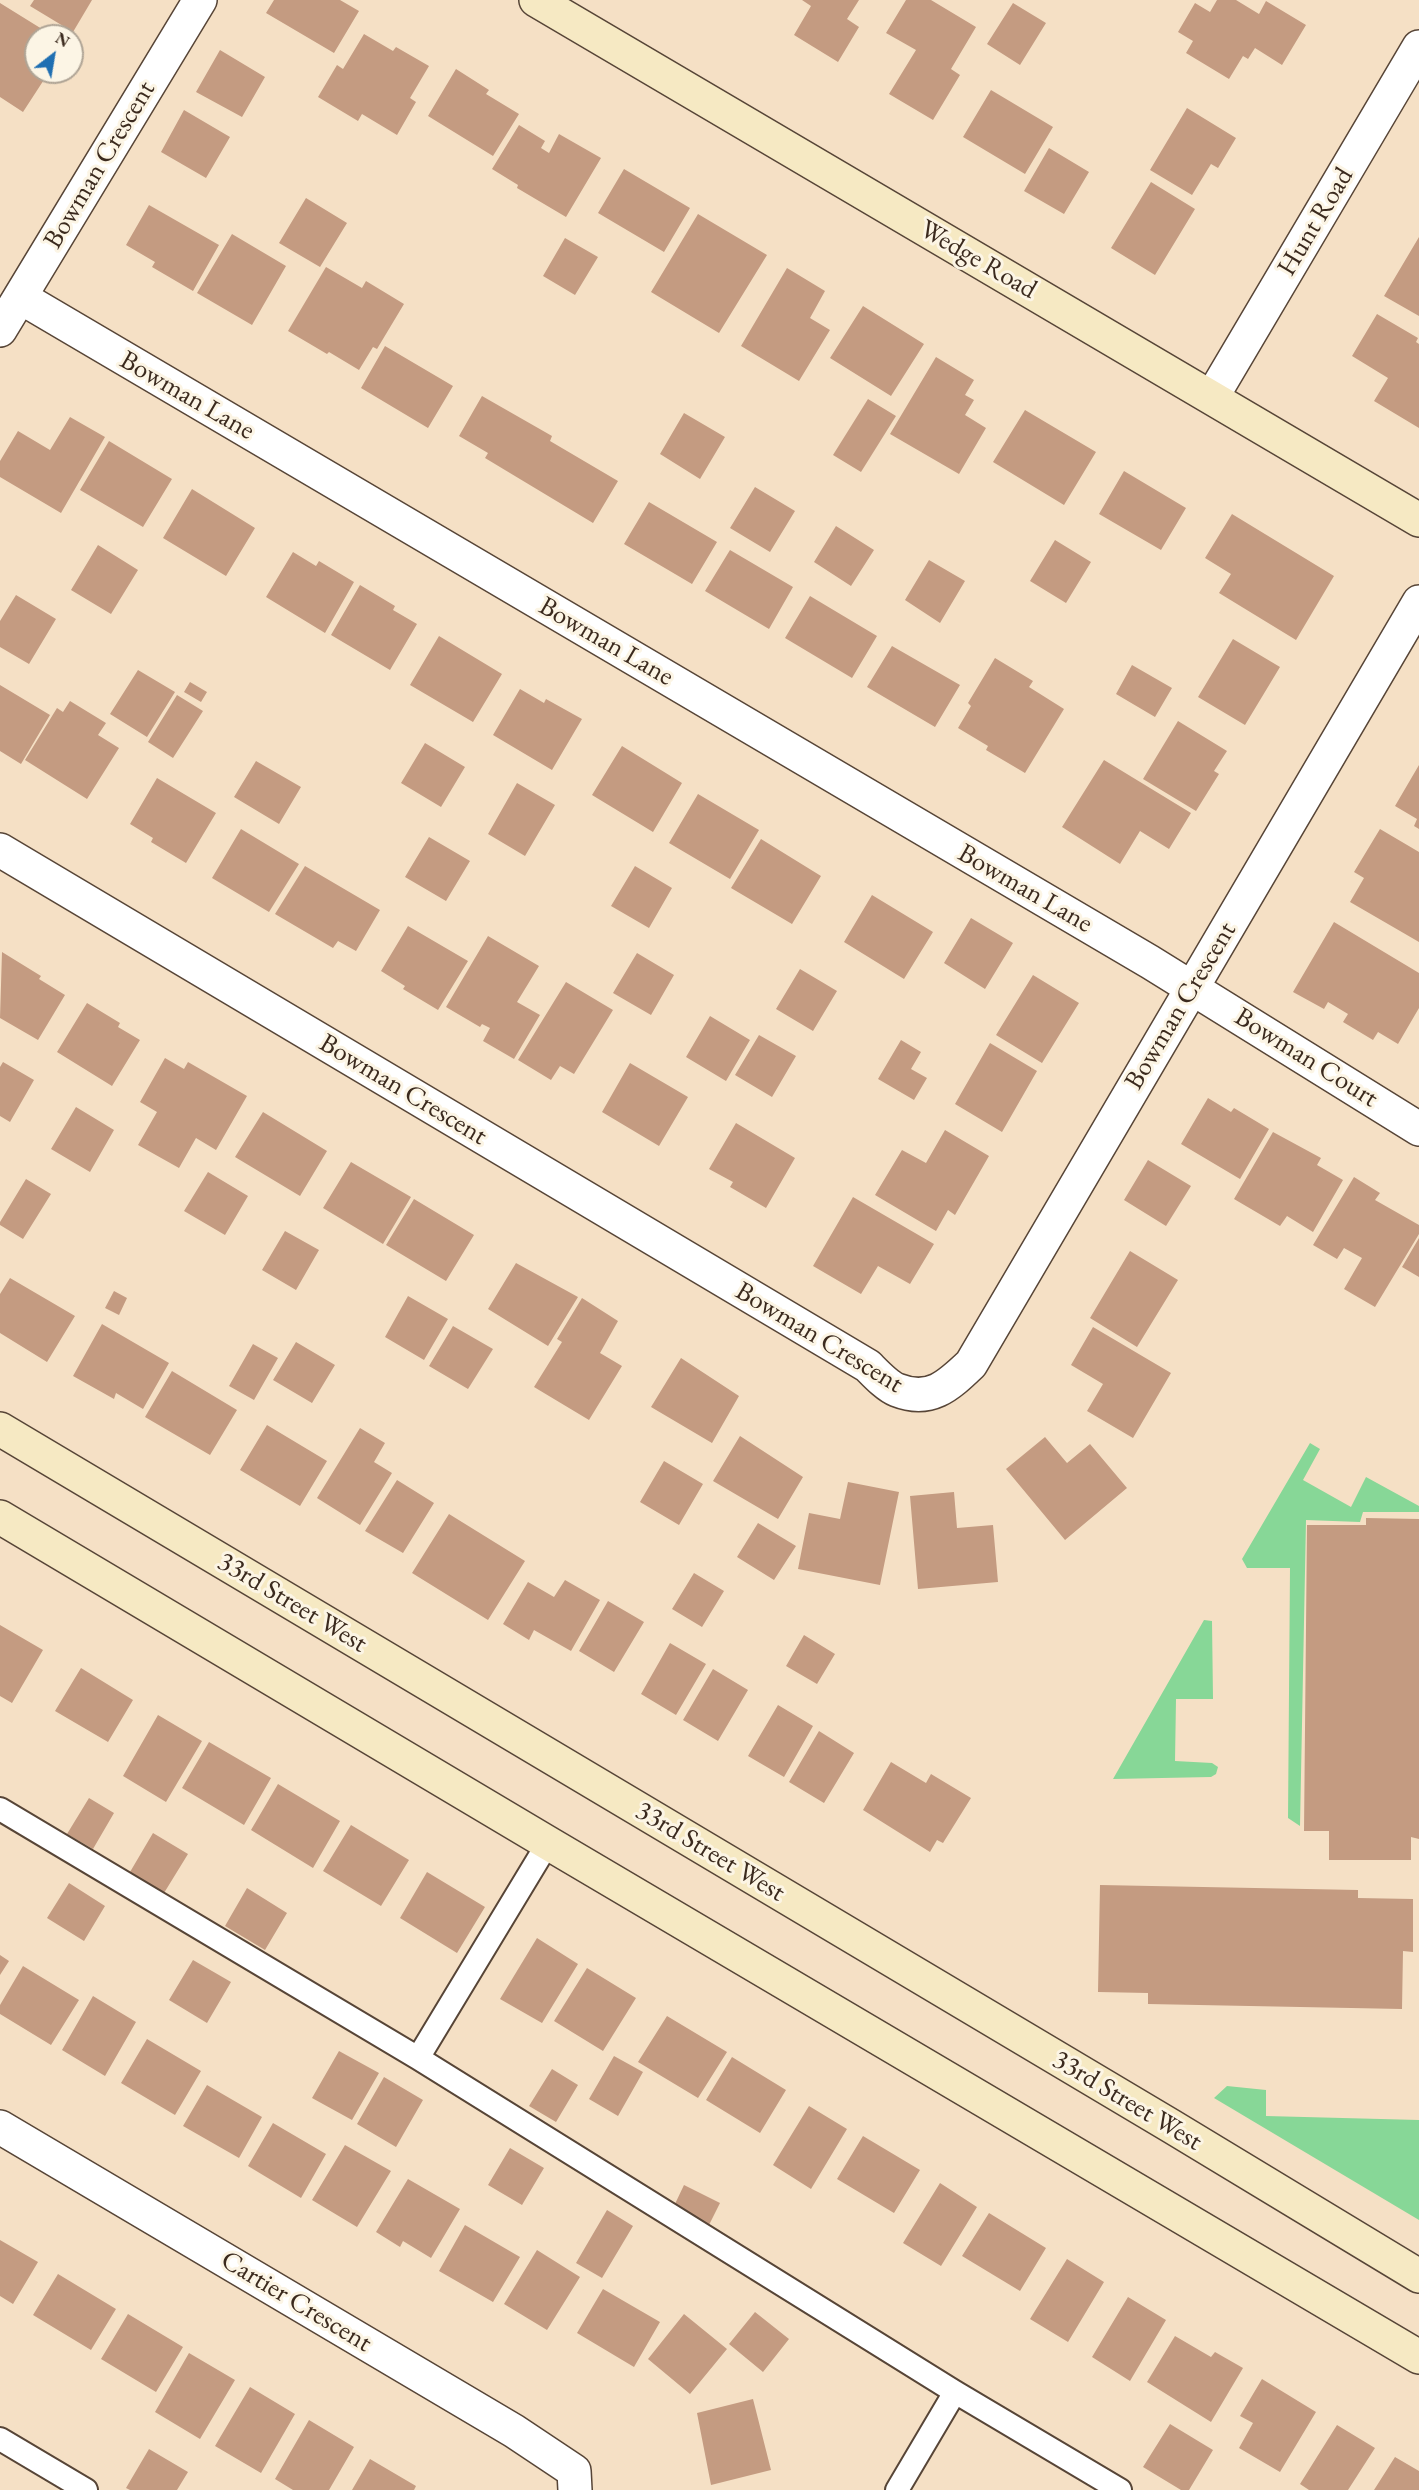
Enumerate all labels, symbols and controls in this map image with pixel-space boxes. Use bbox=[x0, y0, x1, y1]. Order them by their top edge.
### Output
north arrow bbox=[24, 24, 84, 84]
text: N bbox=[52, 28, 73, 52]
street label: Bowman Crescent bbox=[37, 75, 163, 255]
street label: Hunt Road bbox=[1271, 162, 1361, 282]
street label: Wedge Road bbox=[914, 213, 1042, 307]
street label: Bowman Lane bbox=[114, 344, 260, 448]
street label: Bowman Lane bbox=[533, 590, 679, 694]
street label: Bowman Lane bbox=[952, 837, 1098, 941]
street label: Bowman Crescent bbox=[1118, 916, 1244, 1096]
street label: Bowman Court bbox=[1228, 1001, 1384, 1115]
street label: Bowman Crescent bbox=[313, 1027, 493, 1153]
street label: Bowman Crescent bbox=[729, 1275, 909, 1401]
street label: 33rd Street West bbox=[211, 1546, 373, 1660]
street label: 33rd Street West bbox=[629, 1795, 791, 1909]
street label: 33rd Street West bbox=[1046, 2044, 1208, 2158]
street label: Cartier Crescent bbox=[215, 2244, 377, 2360]

